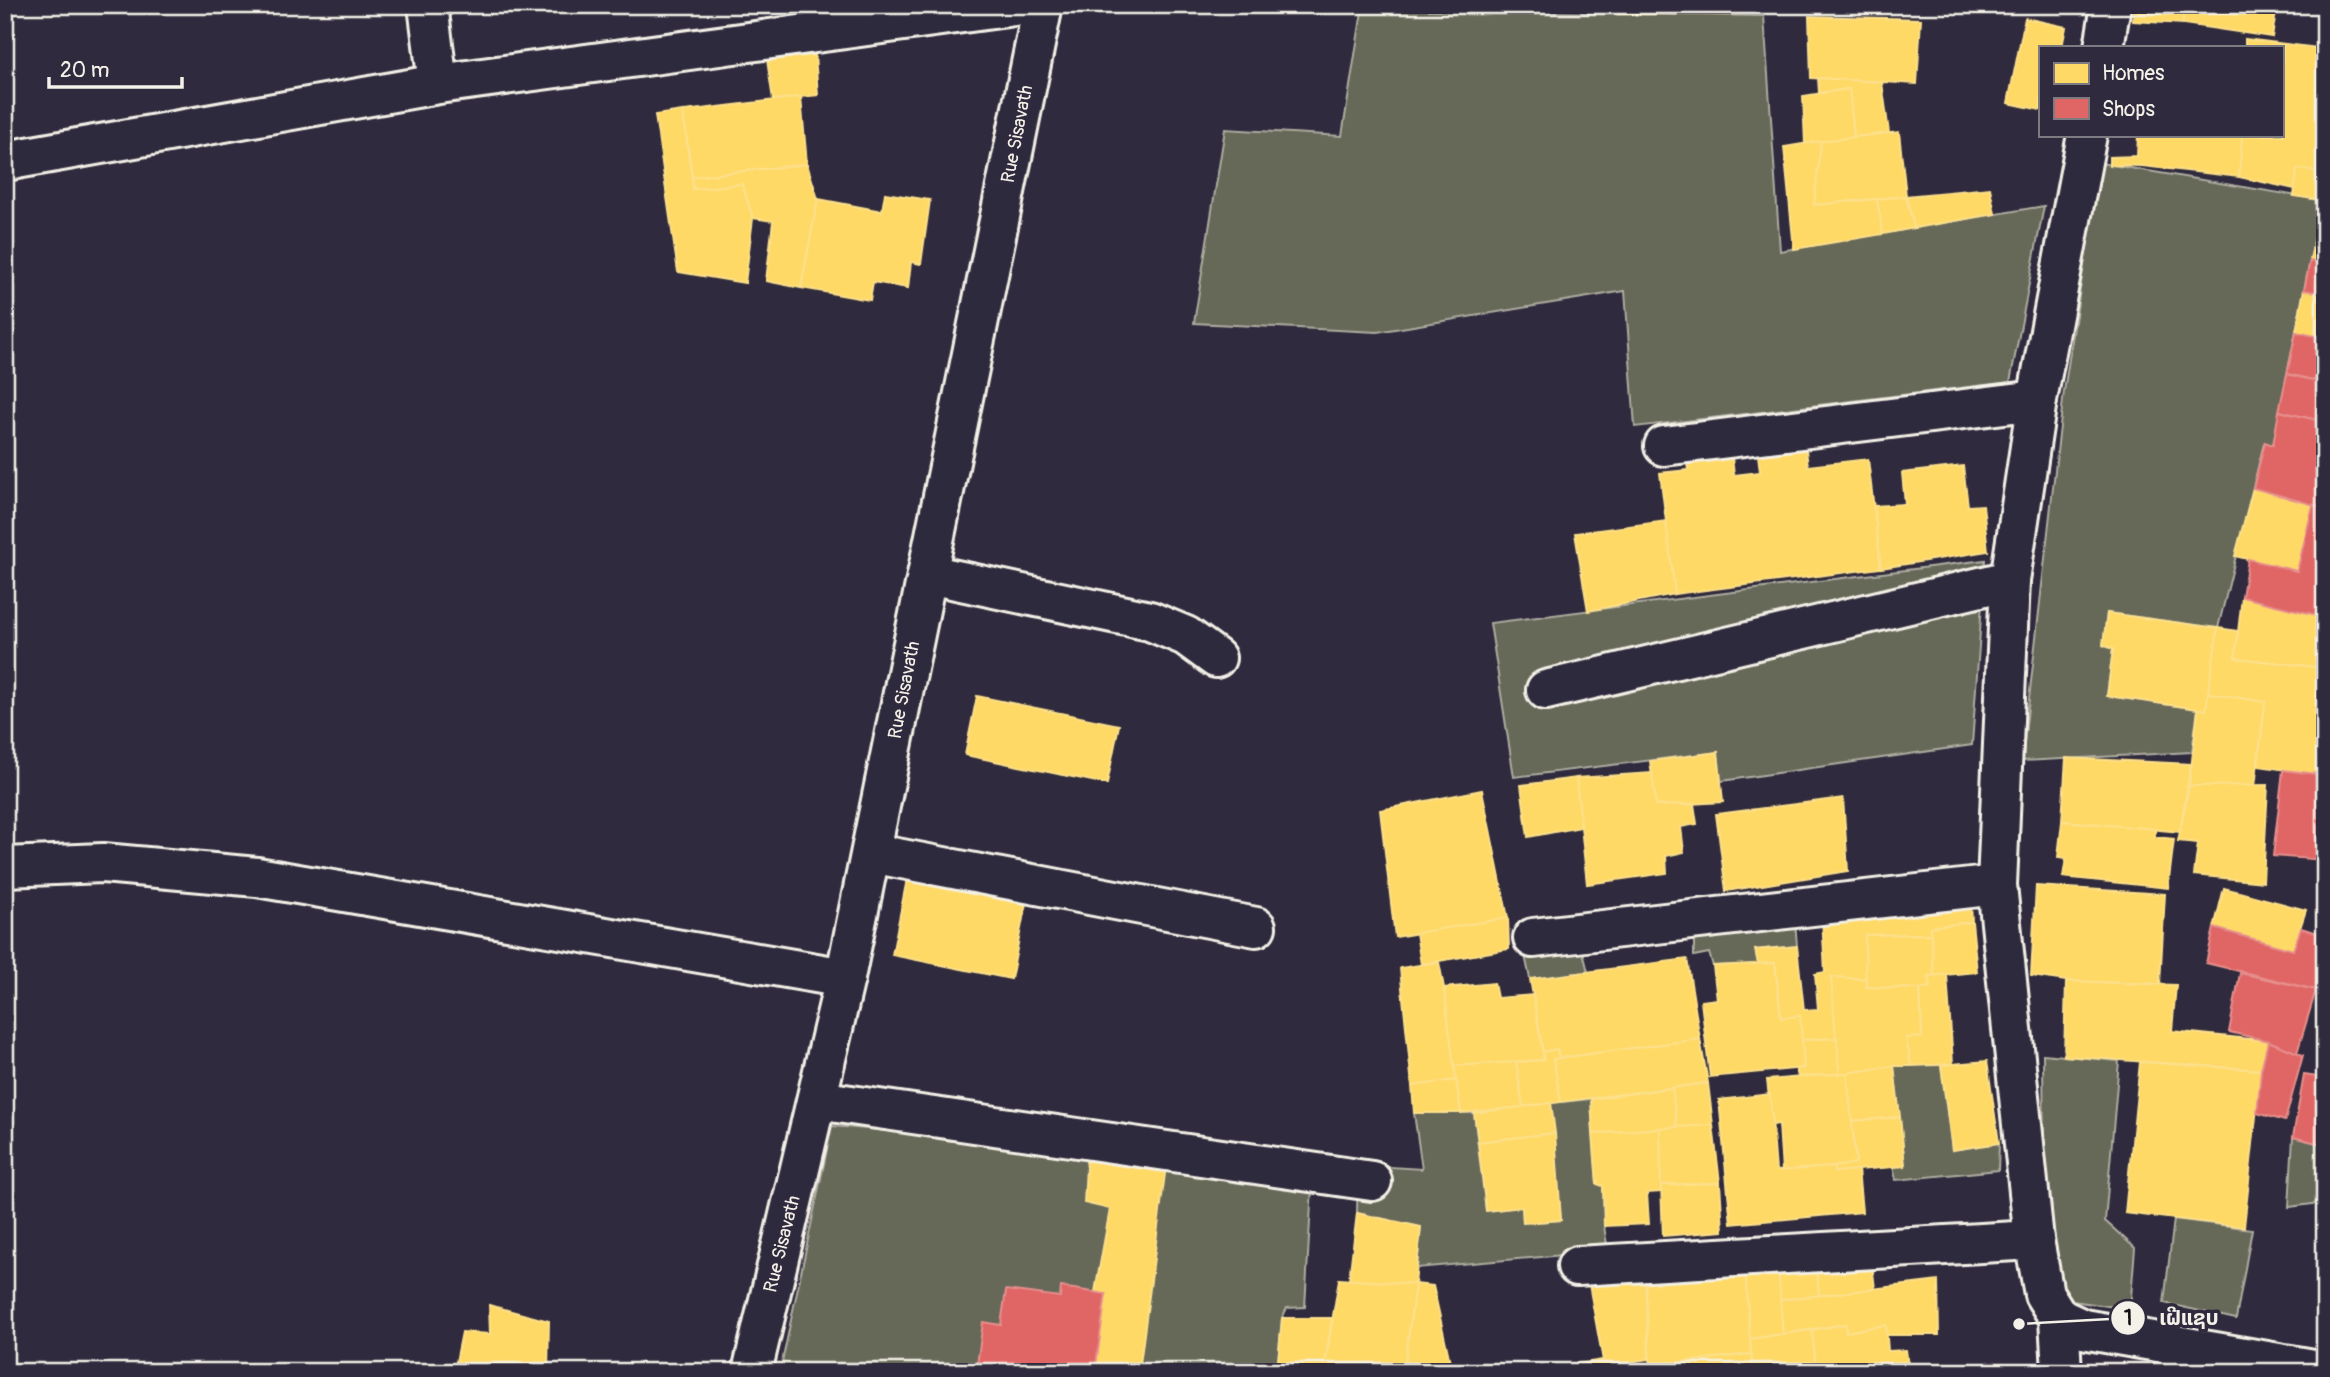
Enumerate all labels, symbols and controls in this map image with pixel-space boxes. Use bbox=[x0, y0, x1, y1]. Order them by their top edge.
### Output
scale bar bbox=[49, 46, 182, 90]
legend bbox=[2039, 46, 2284, 136]
text: 20 m bbox=[60, 57, 109, 84]
text: Homes bbox=[2102, 60, 2165, 87]
street label: Rue Sisavath bbox=[996, 83, 1038, 185]
text: Shops bbox=[2102, 96, 2155, 123]
street label: Rue Sisavath bbox=[883, 639, 925, 741]
street label: Rue Sisavath bbox=[758, 1193, 806, 1295]
callout: ເຝີແຊບ bbox=[2110, 1297, 2232, 1339]
text: 1 bbox=[2124, 1305, 2132, 1332]
text: ເຝີແຊບ bbox=[2160, 1305, 2219, 1332]

